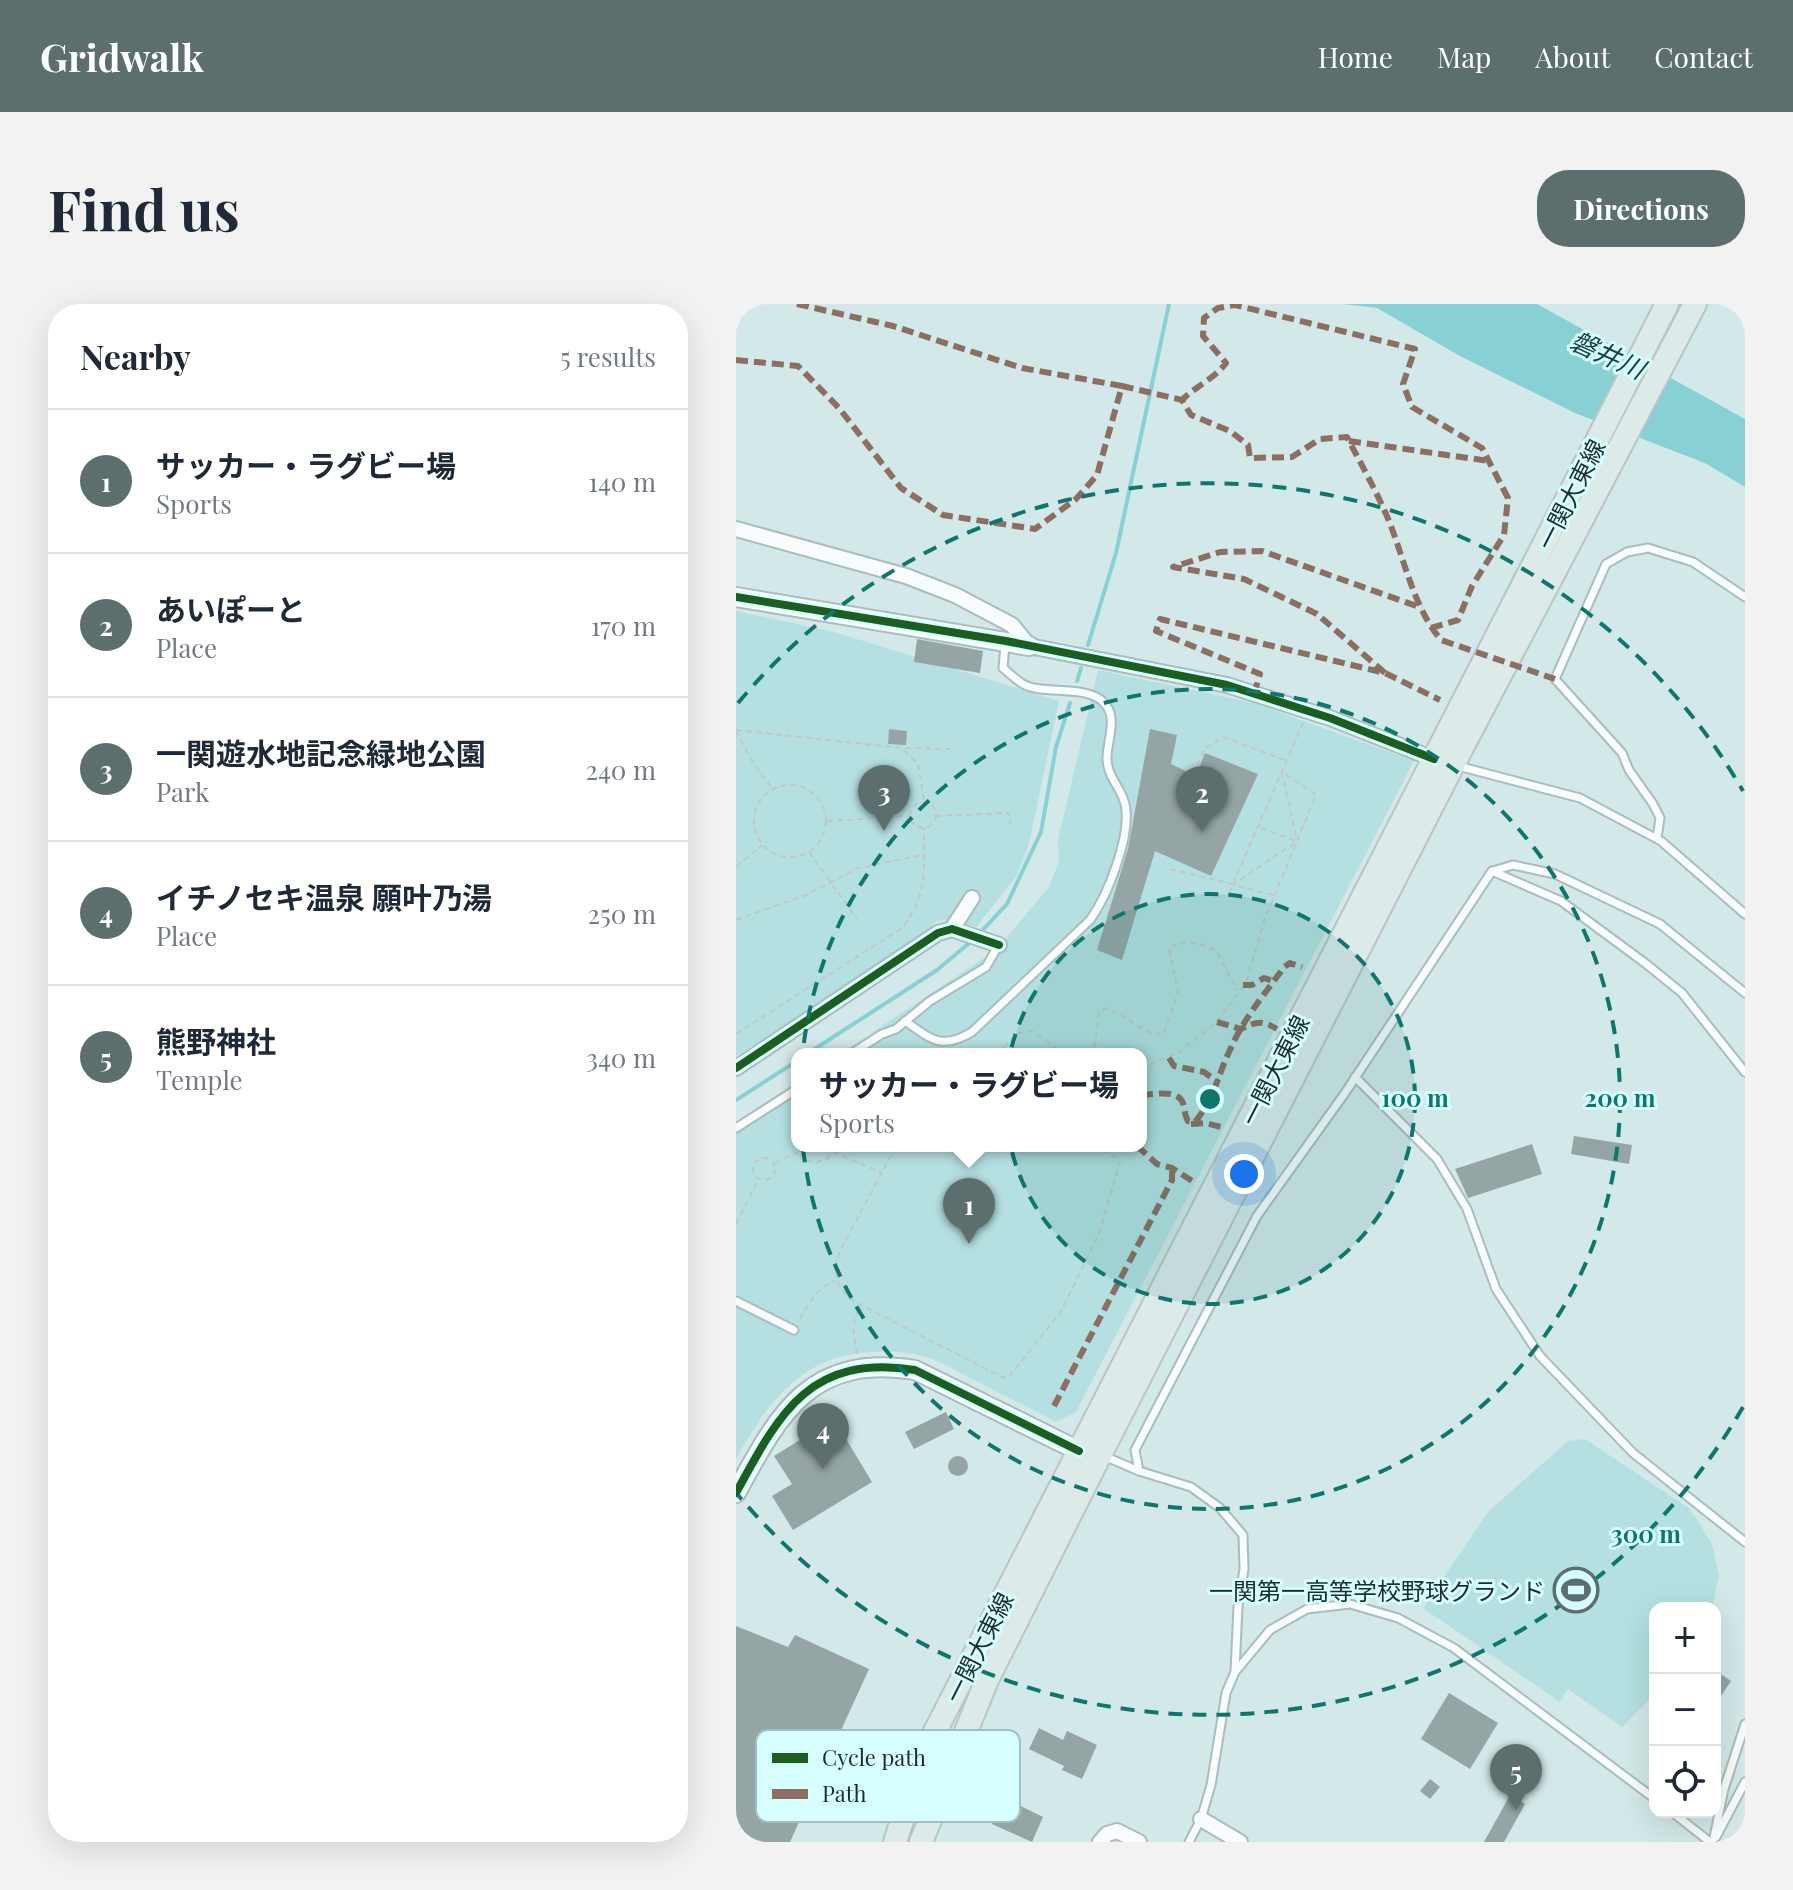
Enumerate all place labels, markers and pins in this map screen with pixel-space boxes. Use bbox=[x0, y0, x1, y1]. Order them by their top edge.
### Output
pin: 3 bbox=[858, 765, 910, 831]
pin: 2 bbox=[1176, 766, 1228, 832]
centre of rings bbox=[1196, 1085, 1224, 1113]
pin: 1 bbox=[943, 1178, 995, 1244]
pin: 4 bbox=[797, 1403, 849, 1469]
sports icon: 一関第一高等学校野球グランド bbox=[1552, 1566, 1600, 1614]
place label: 一関第一高等学校野球グランド bbox=[1209, 1574, 1545, 1606]
pin: 5 bbox=[1490, 1744, 1542, 1810]

